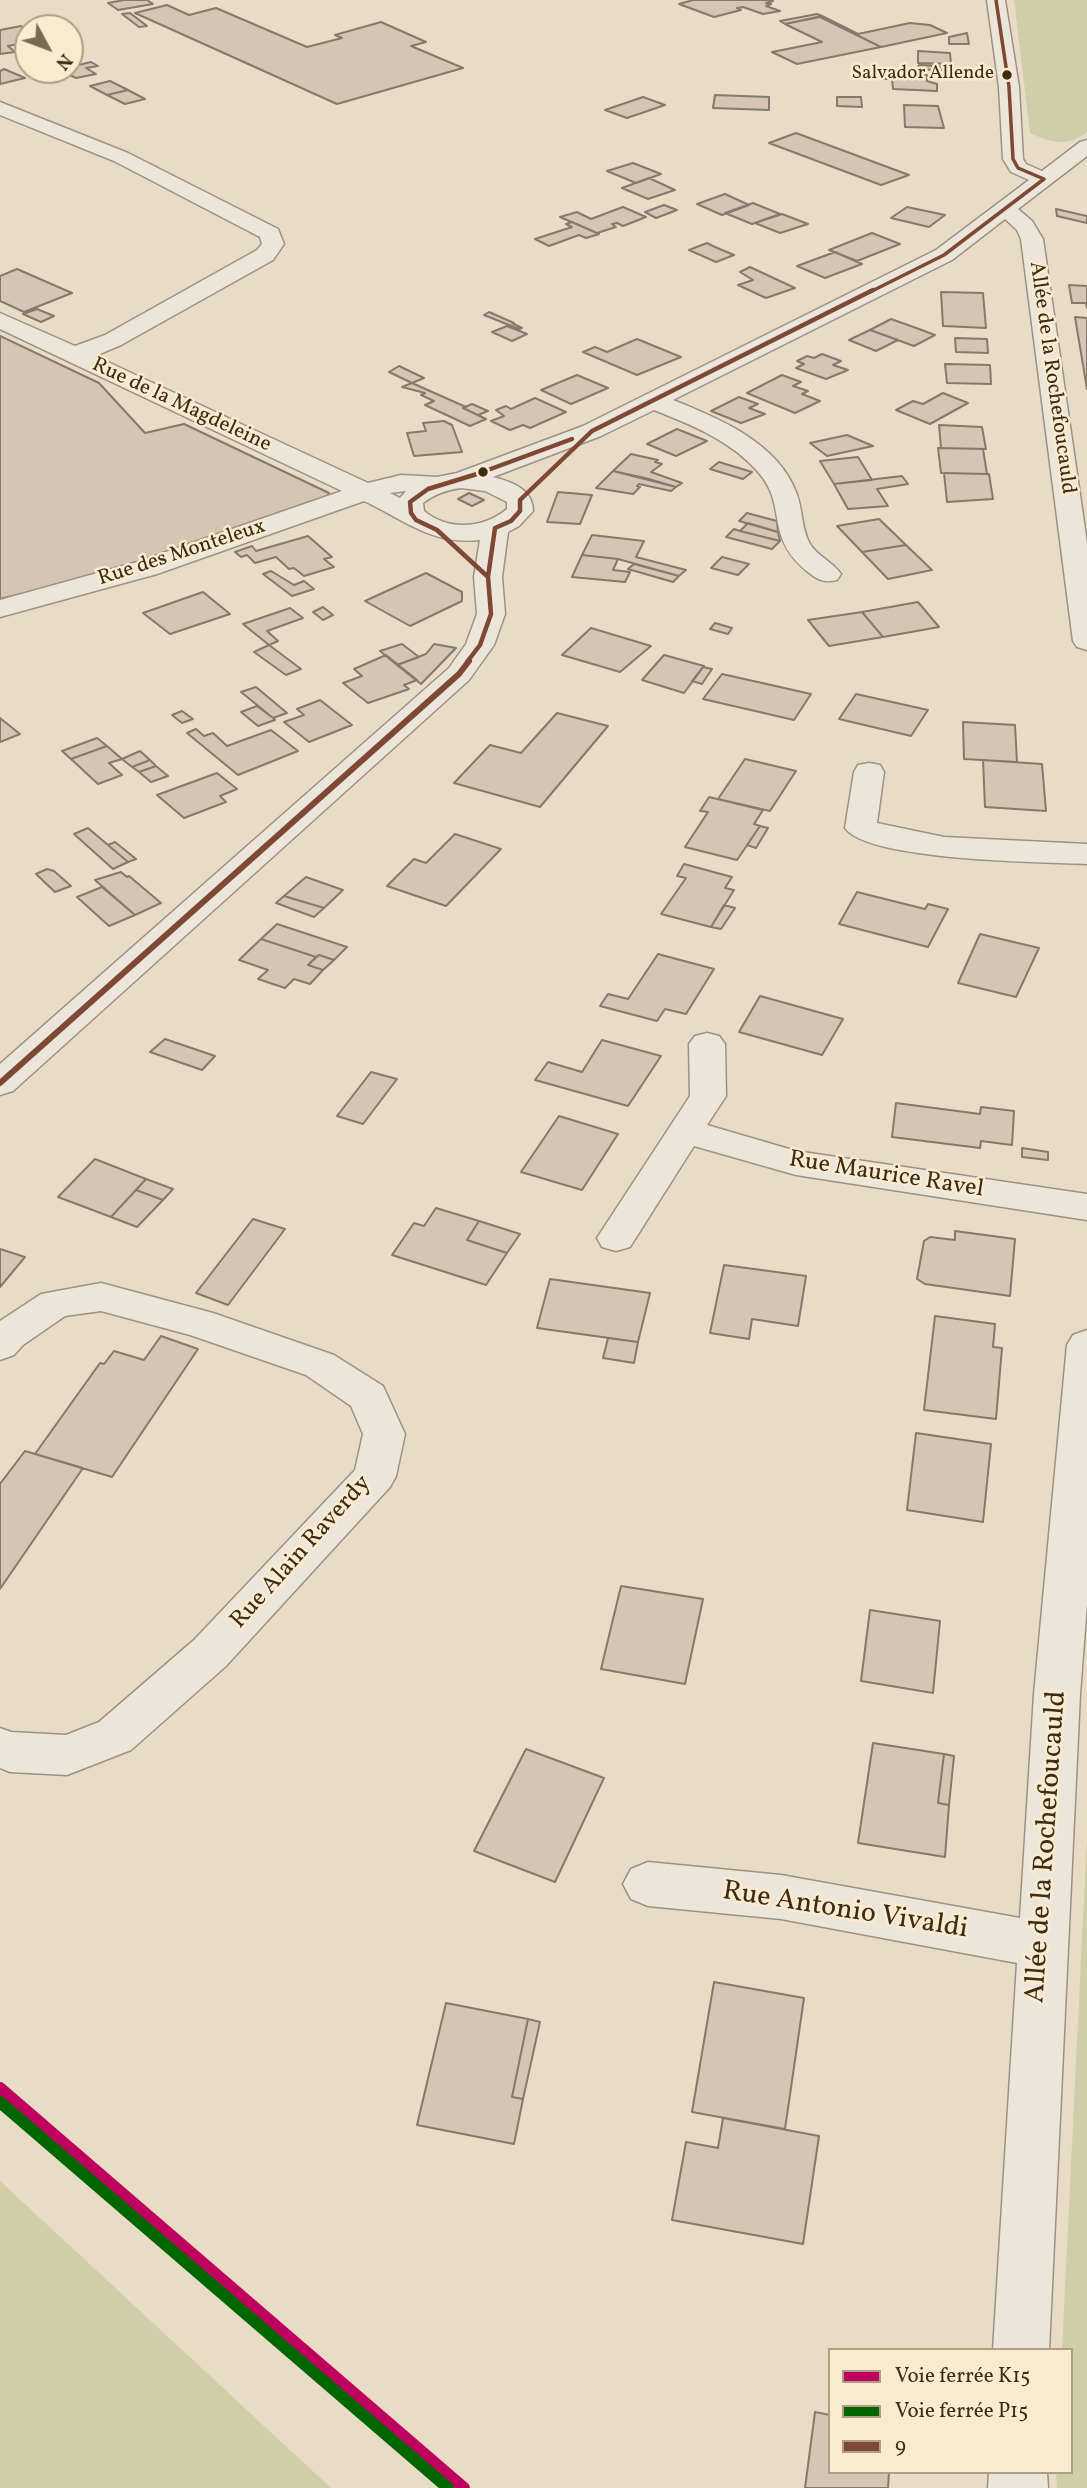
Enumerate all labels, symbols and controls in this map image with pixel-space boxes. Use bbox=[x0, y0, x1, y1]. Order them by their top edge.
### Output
north arrow bbox=[14, 14, 84, 84]
text: N bbox=[49, 48, 78, 75]
place label: Salvador Allende bbox=[851, 64, 994, 86]
marker: Salvador Allende bbox=[1000, 68, 1014, 82]
street label: Allée de la Rochefoucauld bbox=[1022, 260, 1080, 496]
street label: Rue de la Magdeleine bbox=[87, 353, 275, 459]
unlabelled marker bbox=[476, 465, 490, 479]
street label: Rue des Monteleux bbox=[95, 515, 269, 593]
street label: Rue Maurice Ravel bbox=[787, 1146, 985, 1206]
street label: Rue Alain Raverdy bbox=[226, 1470, 378, 1636]
street label: Allée de la Rochefoucauld bbox=[1020, 1690, 1076, 2004]
street label: Rue Antonio Vivaldi bbox=[720, 1876, 970, 1948]
legend bbox=[828, 2348, 1073, 2474]
text: Voie ferrée K15 bbox=[895, 2362, 1030, 2391]
text: Voie ferrée P15 bbox=[895, 2397, 1028, 2426]
text: 9 bbox=[895, 2432, 906, 2461]

